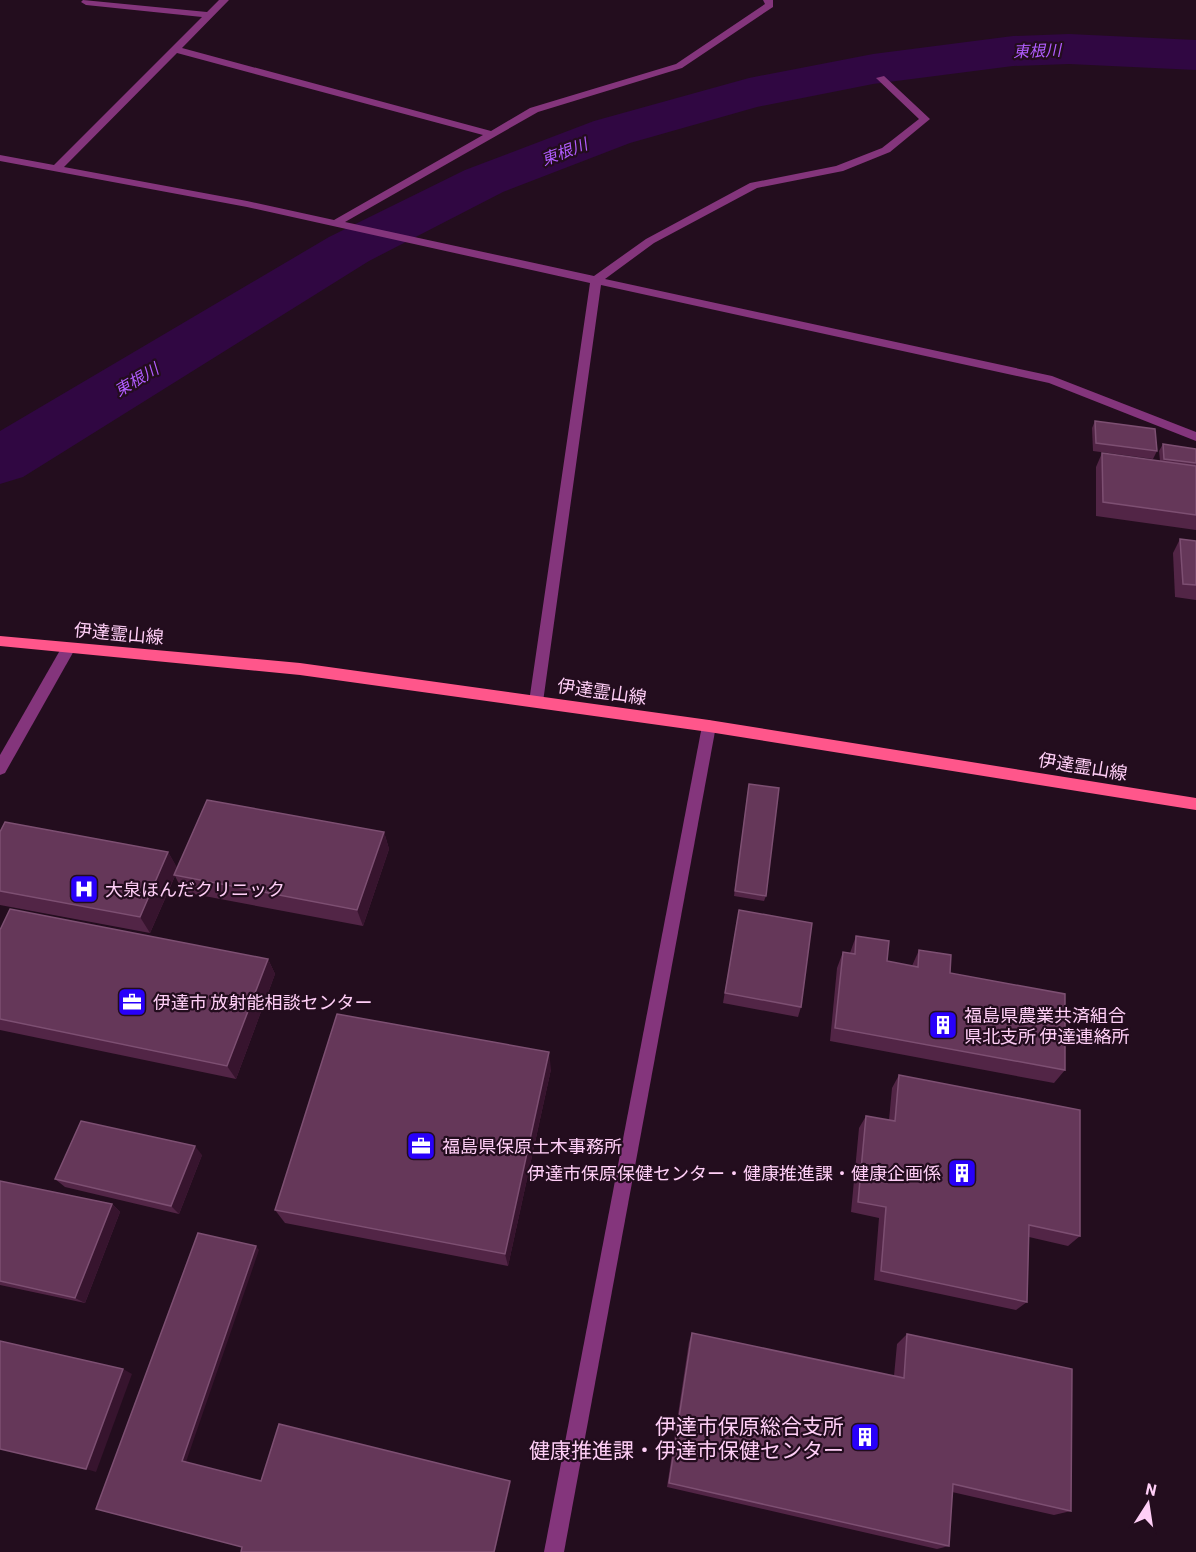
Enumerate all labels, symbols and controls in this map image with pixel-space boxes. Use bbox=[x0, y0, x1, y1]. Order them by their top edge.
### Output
water label: 東根川 bbox=[1013, 40, 1063, 60]
water label: 東根川 bbox=[538, 133, 592, 168]
water label: 東根川 bbox=[111, 357, 163, 400]
street label: 伊達霊山線 bbox=[73, 618, 165, 648]
street label: 伊達霊山線 bbox=[556, 674, 648, 708]
street label: 伊達霊山線 bbox=[1037, 748, 1129, 784]
hospital icon: 大泉ほんだクリニック bbox=[68, 873, 100, 905]
place label: 大泉ほんだクリニック bbox=[105, 878, 285, 900]
office icon: 伊達市 放射能相談センター bbox=[116, 986, 148, 1018]
place label: 伊達市 放射能相談センター bbox=[153, 991, 373, 1013]
place label: 福島県農業共済組合 県北支所 伊達連絡所 bbox=[964, 1004, 1130, 1047]
building icon: 福島県農業共済組合 県北支所 伊達連絡所 bbox=[927, 1009, 959, 1041]
office icon: 福島県保原土木事務所 bbox=[405, 1130, 437, 1162]
place label: 福島県保原土木事務所 bbox=[442, 1135, 622, 1157]
building icon: 伊達市保原保健センター・健康推進課・健康企画係 bbox=[946, 1157, 978, 1189]
place label: 伊達市保原保健センター・健康推進課・健康企画係 bbox=[527, 1162, 941, 1184]
place label: 伊達市保原総合支所 健康推進課・伊達市保健センター bbox=[529, 1413, 844, 1462]
building icon: 伊達市保原総合支所 健康推進課・伊達市保健センター bbox=[849, 1421, 881, 1453]
north arrow bbox=[1118, 1474, 1178, 1534]
text: N bbox=[1144, 1478, 1158, 1499]

